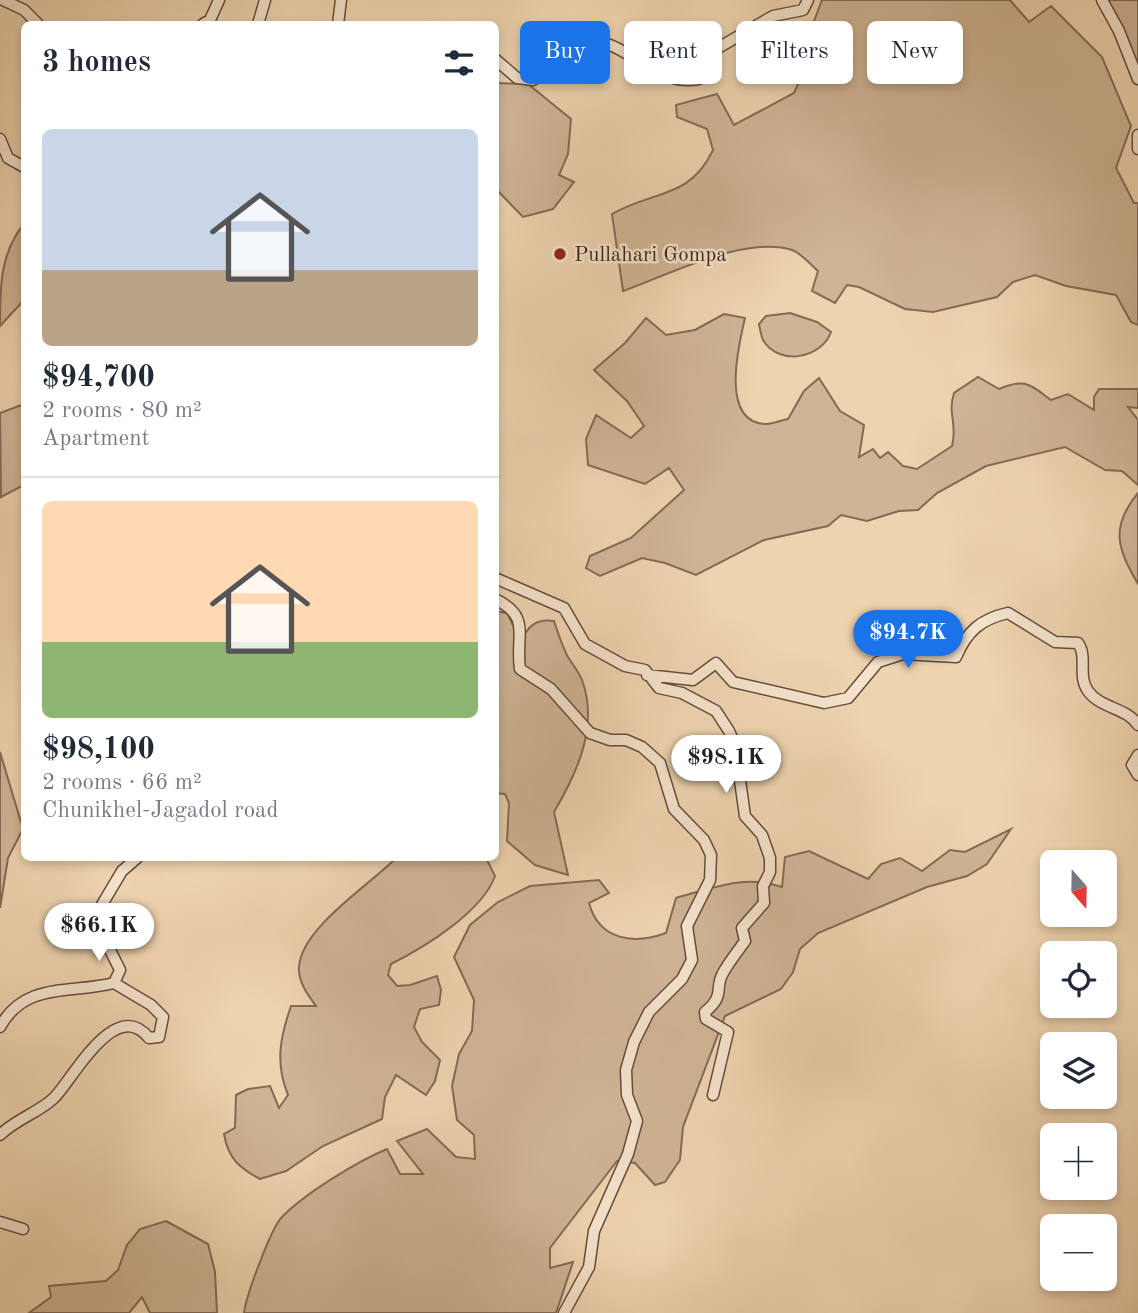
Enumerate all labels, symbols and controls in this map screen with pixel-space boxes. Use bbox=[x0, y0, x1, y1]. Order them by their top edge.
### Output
chip: Buy bbox=[520, 21, 610, 84]
chip: Rent bbox=[624, 21, 722, 84]
chip: Filters bbox=[736, 21, 853, 84]
chip: New bbox=[867, 21, 963, 84]
icon: filters bbox=[440, 44, 478, 82]
text: 3 homes bbox=[42, 48, 151, 78]
icon: home bbox=[197, 174, 323, 300]
place label: Pullahari Gompa bbox=[574, 245, 727, 266]
marker: Pullahari Gompa bbox=[552, 246, 568, 262]
text: $94,700 bbox=[42, 363, 155, 393]
text: 2 rooms · 80 m² bbox=[42, 399, 202, 422]
text: Apartment bbox=[42, 427, 150, 450]
icon: home bbox=[197, 546, 323, 672]
pin: $94.7K bbox=[851, 610, 965, 670]
text: $94.7K bbox=[869, 621, 947, 644]
text: $98,100 bbox=[42, 735, 155, 765]
pin: $98.1K bbox=[669, 736, 783, 795]
text: $98.1K bbox=[687, 746, 765, 769]
text: 2 rooms · 66 m² bbox=[42, 771, 202, 794]
text: Chunikhel-Jagadol road bbox=[42, 799, 278, 822]
north arrow bbox=[1040, 850, 1116, 928]
map controls bbox=[1040, 850, 1117, 1291]
pin: $66.1K bbox=[42, 904, 156, 963]
text: $66.1K bbox=[60, 914, 138, 937]
button: locate bbox=[1040, 941, 1117, 1018]
button: layers bbox=[1040, 1032, 1117, 1109]
button: + bbox=[1040, 1123, 1117, 1200]
button: − bbox=[1040, 1214, 1117, 1291]

